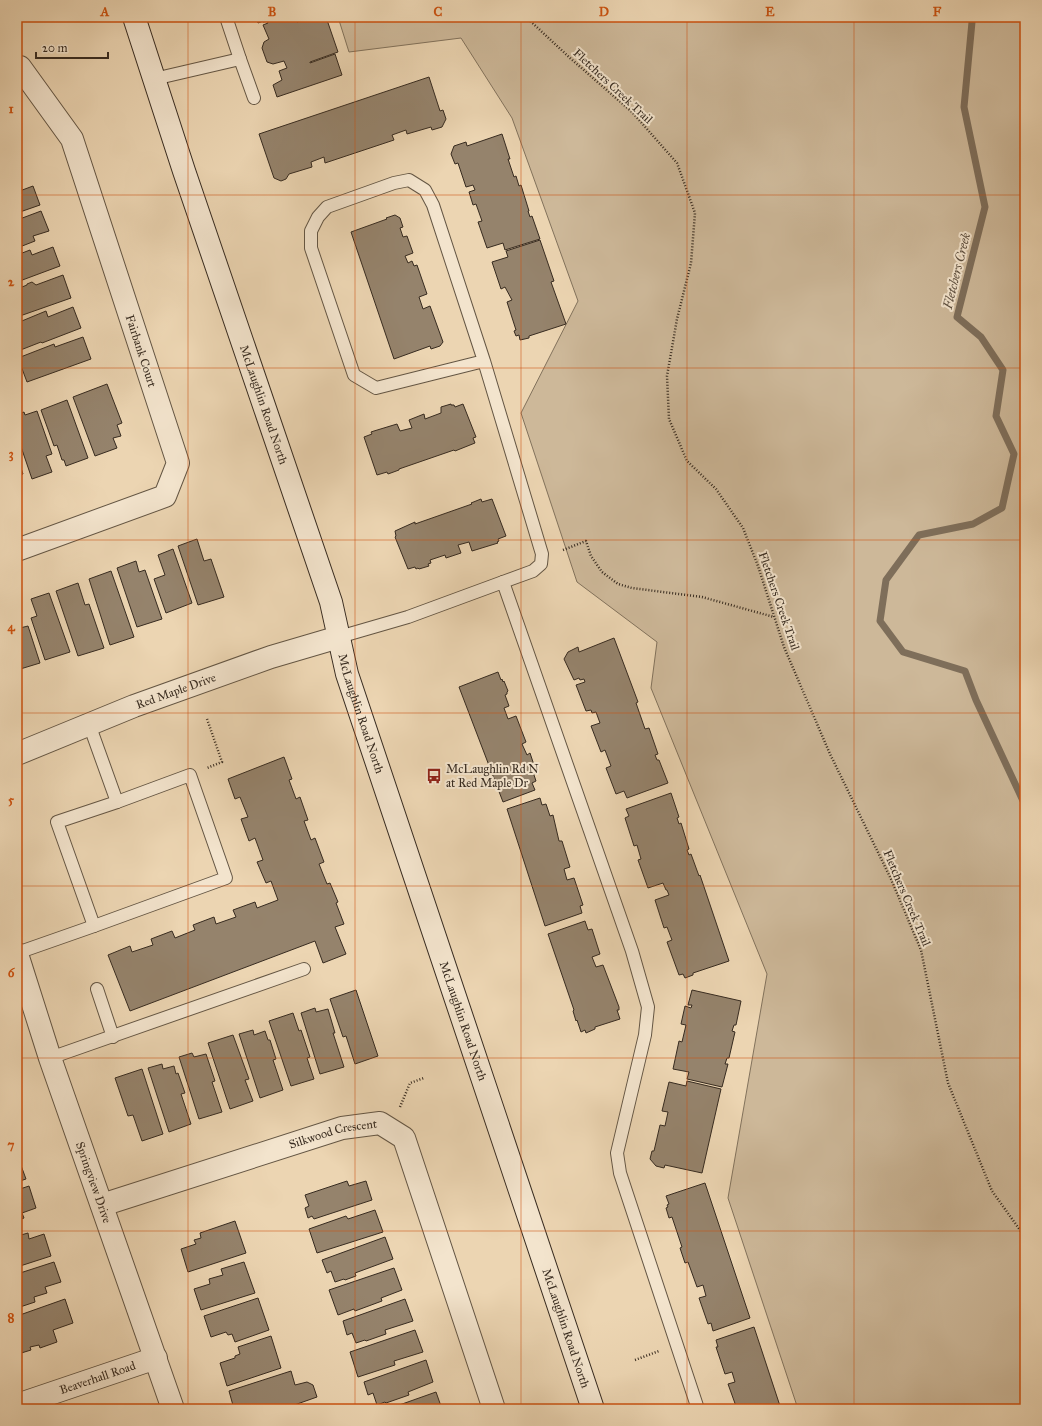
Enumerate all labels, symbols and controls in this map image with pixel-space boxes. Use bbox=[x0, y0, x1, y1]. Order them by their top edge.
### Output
text: A bbox=[100, 4, 110, 20]
text: B bbox=[268, 4, 277, 20]
text: C bbox=[434, 4, 443, 20]
text: D bbox=[599, 4, 609, 20]
text: E bbox=[765, 4, 775, 20]
text: F bbox=[933, 4, 942, 20]
scale bar bbox=[36, 34, 108, 60]
text: 20 m bbox=[42, 41, 68, 55]
street label: Fletchers Creek Trail bbox=[570, 46, 656, 127]
text: 1 bbox=[8, 101, 14, 117]
water label: Fletchers Creek bbox=[940, 231, 974, 312]
text: 2 bbox=[8, 274, 15, 290]
street label: Fairbank Court bbox=[123, 313, 160, 390]
street label: McLaughlin Road North bbox=[237, 343, 291, 467]
text: 3 bbox=[8, 446, 14, 462]
street label: Fletchers Creek Trail bbox=[756, 550, 803, 653]
text: 4 bbox=[7, 619, 15, 635]
street label: McLaughlin Road North bbox=[336, 652, 387, 776]
street label: Red Maple Drive bbox=[134, 670, 218, 712]
place label: McLaughlin Rd N at Red Maple Dr bbox=[446, 762, 539, 790]
bus stop icon: McLaughlin Rd N at Red Maple Dr bbox=[425, 767, 443, 785]
text: 5 bbox=[8, 792, 15, 808]
street label: Fletchers Creek Trail bbox=[880, 848, 934, 949]
street label: McLaughlin Road North bbox=[437, 959, 490, 1083]
text: 6 bbox=[8, 965, 16, 981]
street label: Silkwood Crescent bbox=[287, 1116, 379, 1152]
text: 7 bbox=[8, 1137, 15, 1153]
street label: Springview Drive bbox=[73, 1140, 114, 1225]
street label: McLaughlin Road North bbox=[539, 1267, 593, 1390]
text: 8 bbox=[8, 1310, 15, 1326]
street label: Beaverhall Road bbox=[58, 1358, 137, 1397]

